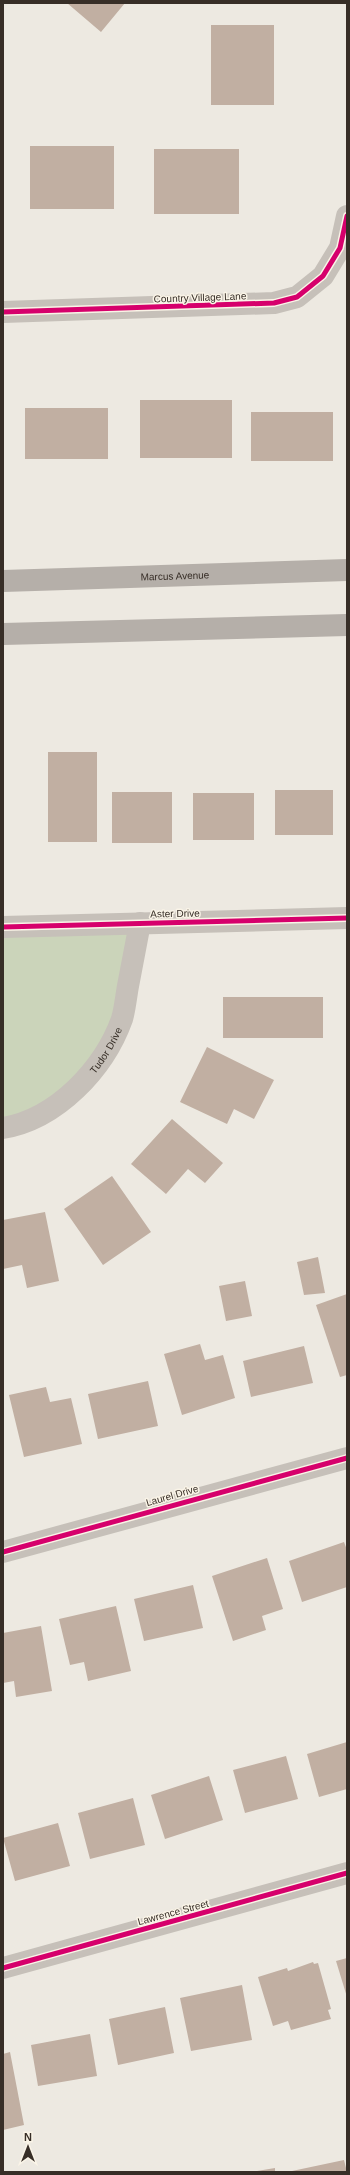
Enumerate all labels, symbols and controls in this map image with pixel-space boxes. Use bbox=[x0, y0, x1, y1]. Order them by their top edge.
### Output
street label: Country Village Lane bbox=[154, 290, 247, 305]
street label: Marcus Avenue bbox=[140, 569, 210, 583]
street label: Aster Drive bbox=[150, 908, 200, 919]
street label: Tudor Drive bbox=[88, 1025, 124, 1076]
street label: Laurel Drive bbox=[145, 1483, 200, 1508]
street label: Lawrence Street bbox=[137, 1898, 210, 1927]
north arrow bbox=[8, 2127, 48, 2167]
text: N bbox=[24, 2131, 32, 2143]

